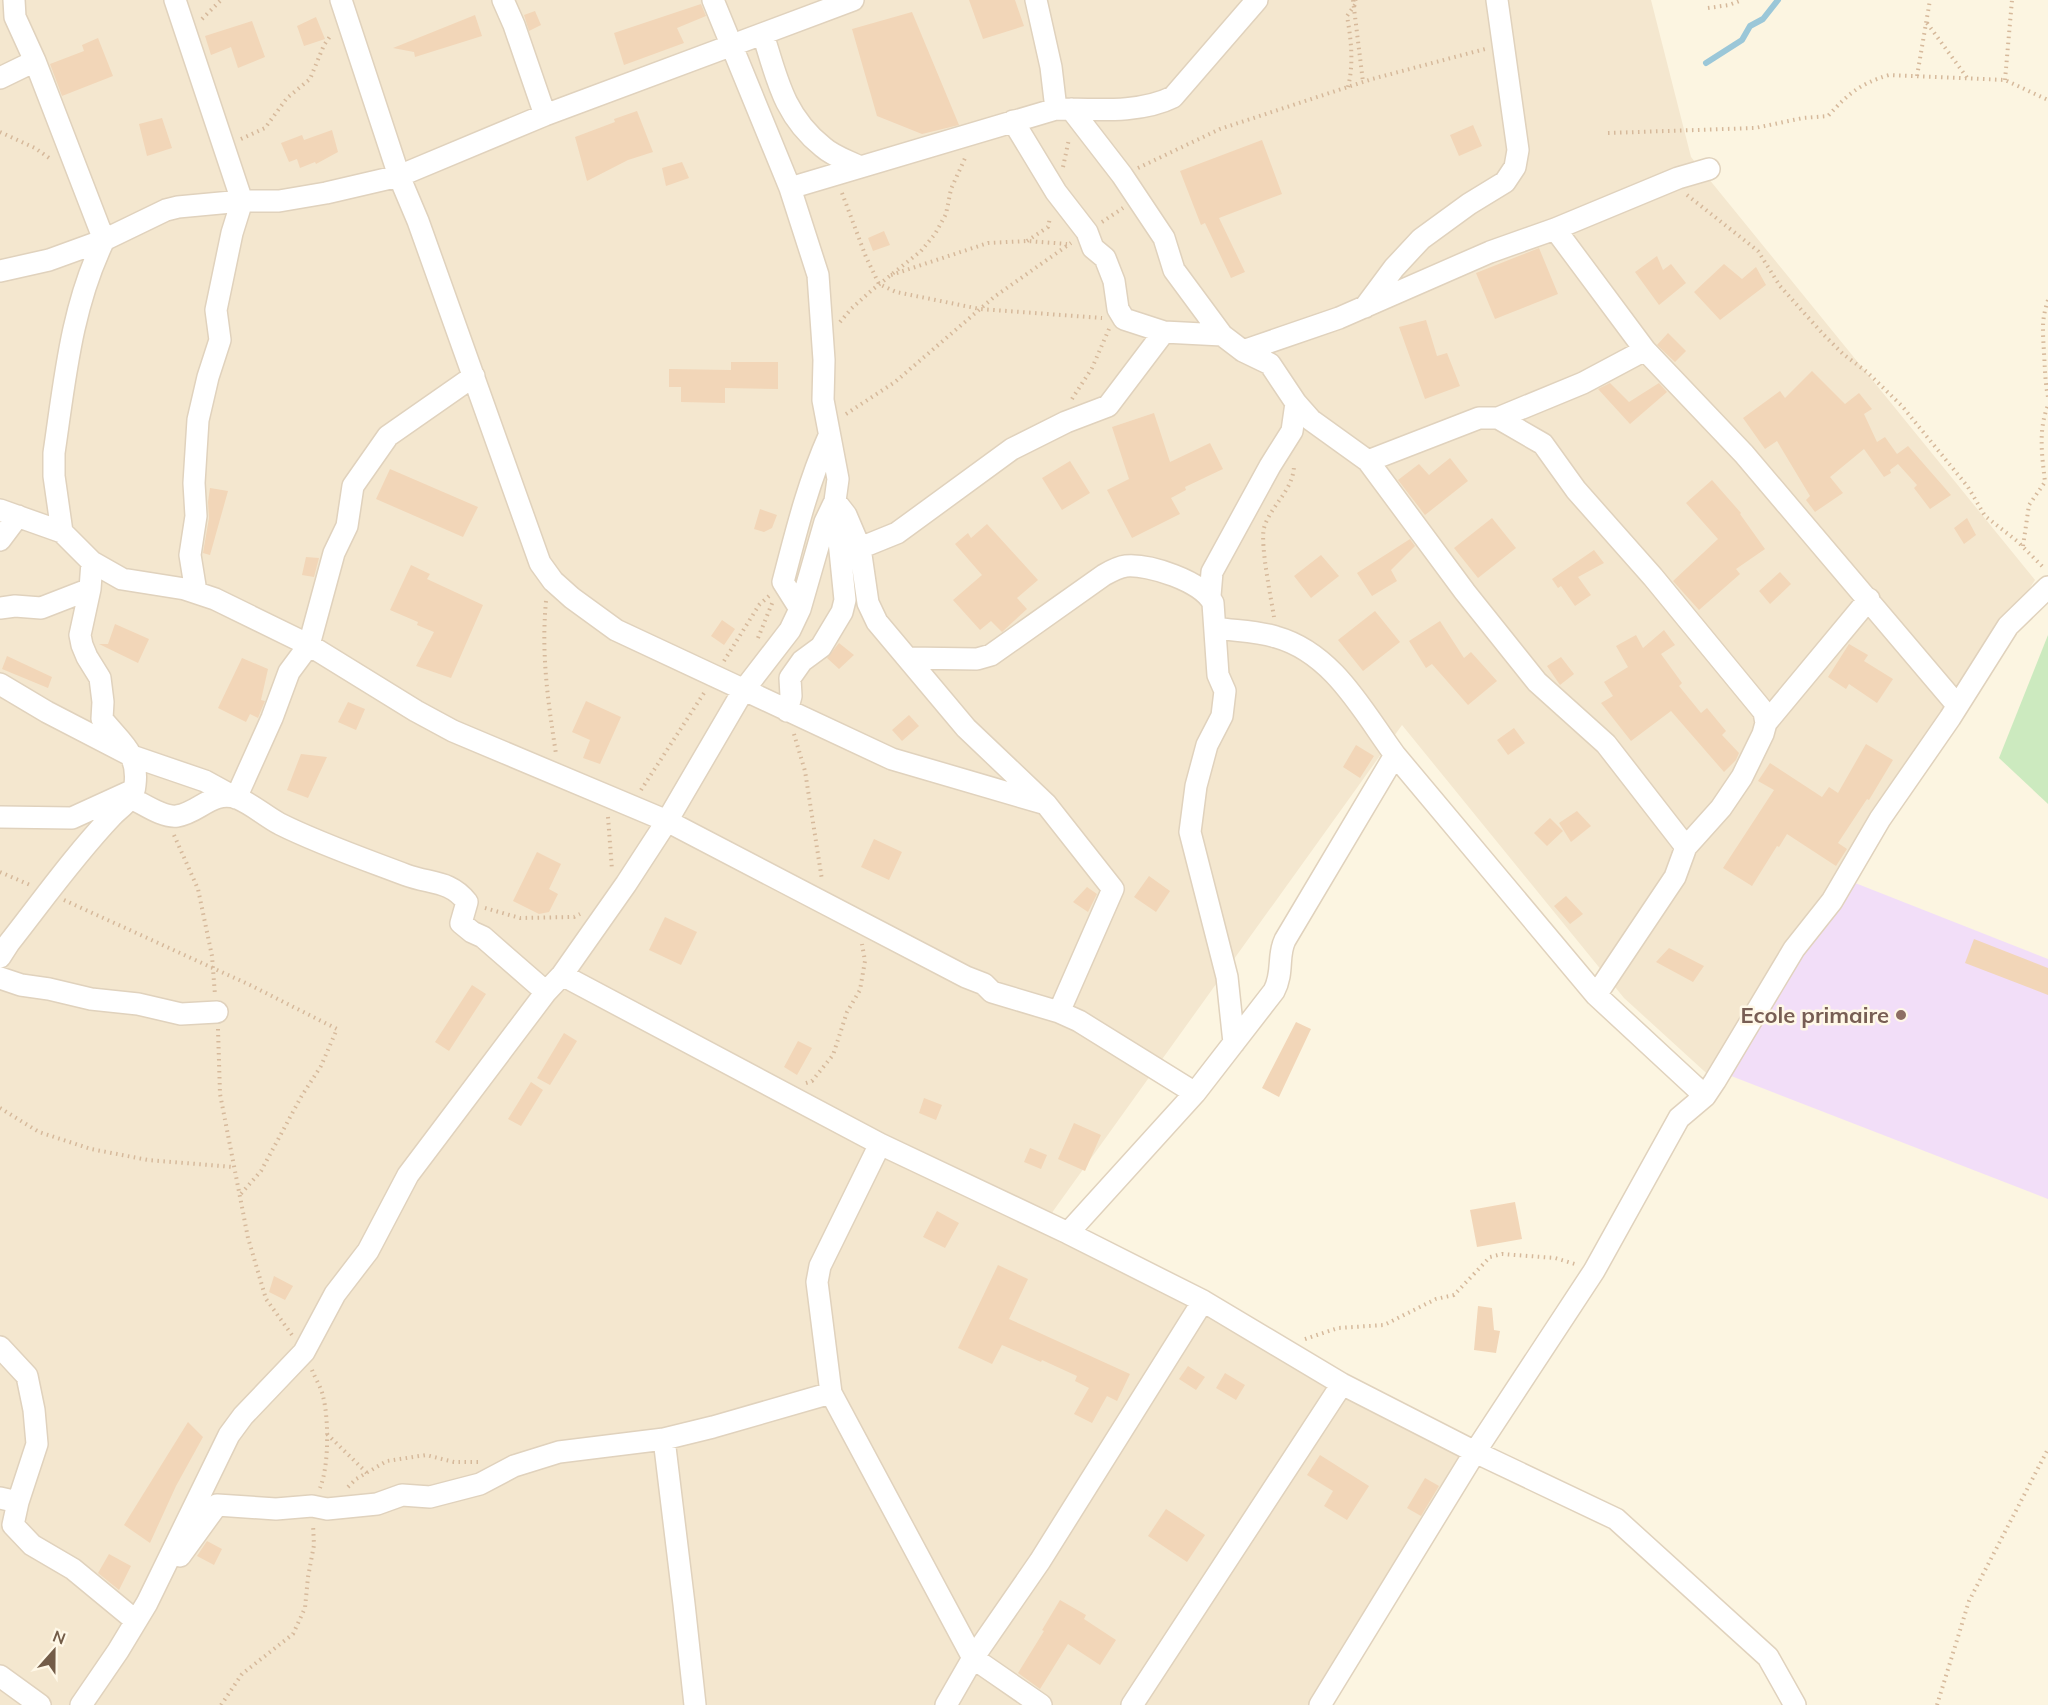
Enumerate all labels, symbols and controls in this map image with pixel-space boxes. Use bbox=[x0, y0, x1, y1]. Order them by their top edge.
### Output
place label: Ecole primaire bbox=[1741, 1001, 1889, 1029]
marker: Ecole primaire bbox=[1894, 1008, 1908, 1022]
north arrow bbox=[24, 1621, 84, 1681]
text: N bbox=[50, 1625, 69, 1648]

